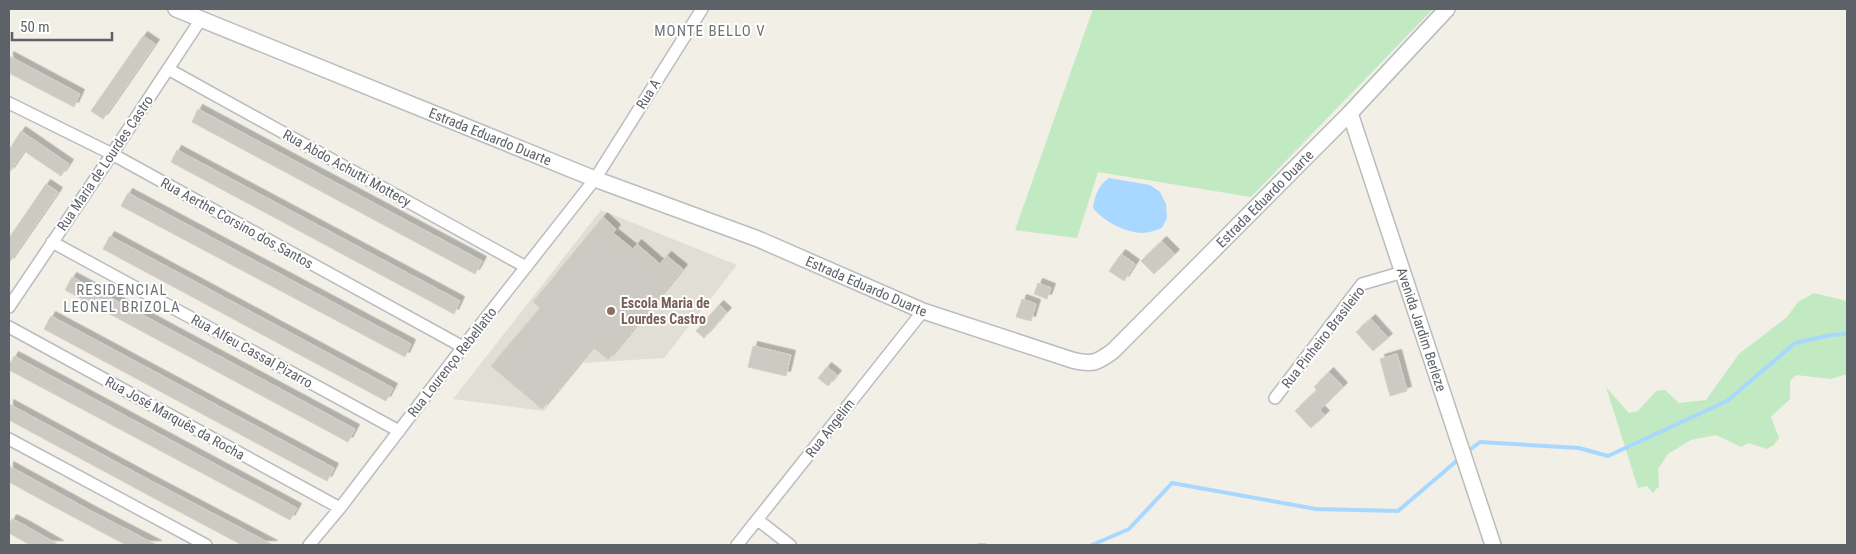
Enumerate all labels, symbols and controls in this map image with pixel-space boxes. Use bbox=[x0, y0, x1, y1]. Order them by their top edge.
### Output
scale bar bbox=[12, 10, 112, 42]
text: 50 m bbox=[20, 18, 50, 36]
district label: MONTE BELLO V bbox=[654, 22, 766, 40]
street label: Rua A bbox=[633, 76, 663, 112]
street label: Rua Maria de Lourdes Castro bbox=[54, 92, 156, 234]
street label: Estrada Eduardo Duarte bbox=[427, 104, 554, 169]
street label: Rua Abdo Achutti Mottecy bbox=[280, 126, 414, 210]
street label: Estrada Eduardo Duarte bbox=[1213, 146, 1317, 251]
street label: Rua Aerthe Corsino dos Santos bbox=[158, 174, 316, 272]
street label: Estrada Eduardo Duarte bbox=[803, 253, 929, 320]
street label: Avenida Jardim Berleze bbox=[1394, 265, 1450, 394]
district label: RESIDENCIAL LEONEL BRIZOLA bbox=[63, 281, 181, 316]
street label: Rua Pinheiro Brasileiro bbox=[1278, 283, 1368, 391]
place label: Escola Maria de Lourdes Castro bbox=[621, 295, 710, 327]
street label: Rua Lourenço Rebellatto bbox=[404, 304, 500, 420]
marker: Escola Maria de Lourdes Castro bbox=[605, 305, 617, 317]
street label: Rua Alfeu Cassal Pizarro bbox=[189, 311, 315, 391]
street label: Rua José Marquês da Rocha bbox=[103, 373, 247, 463]
street label: Rua Angelim bbox=[802, 396, 858, 460]

